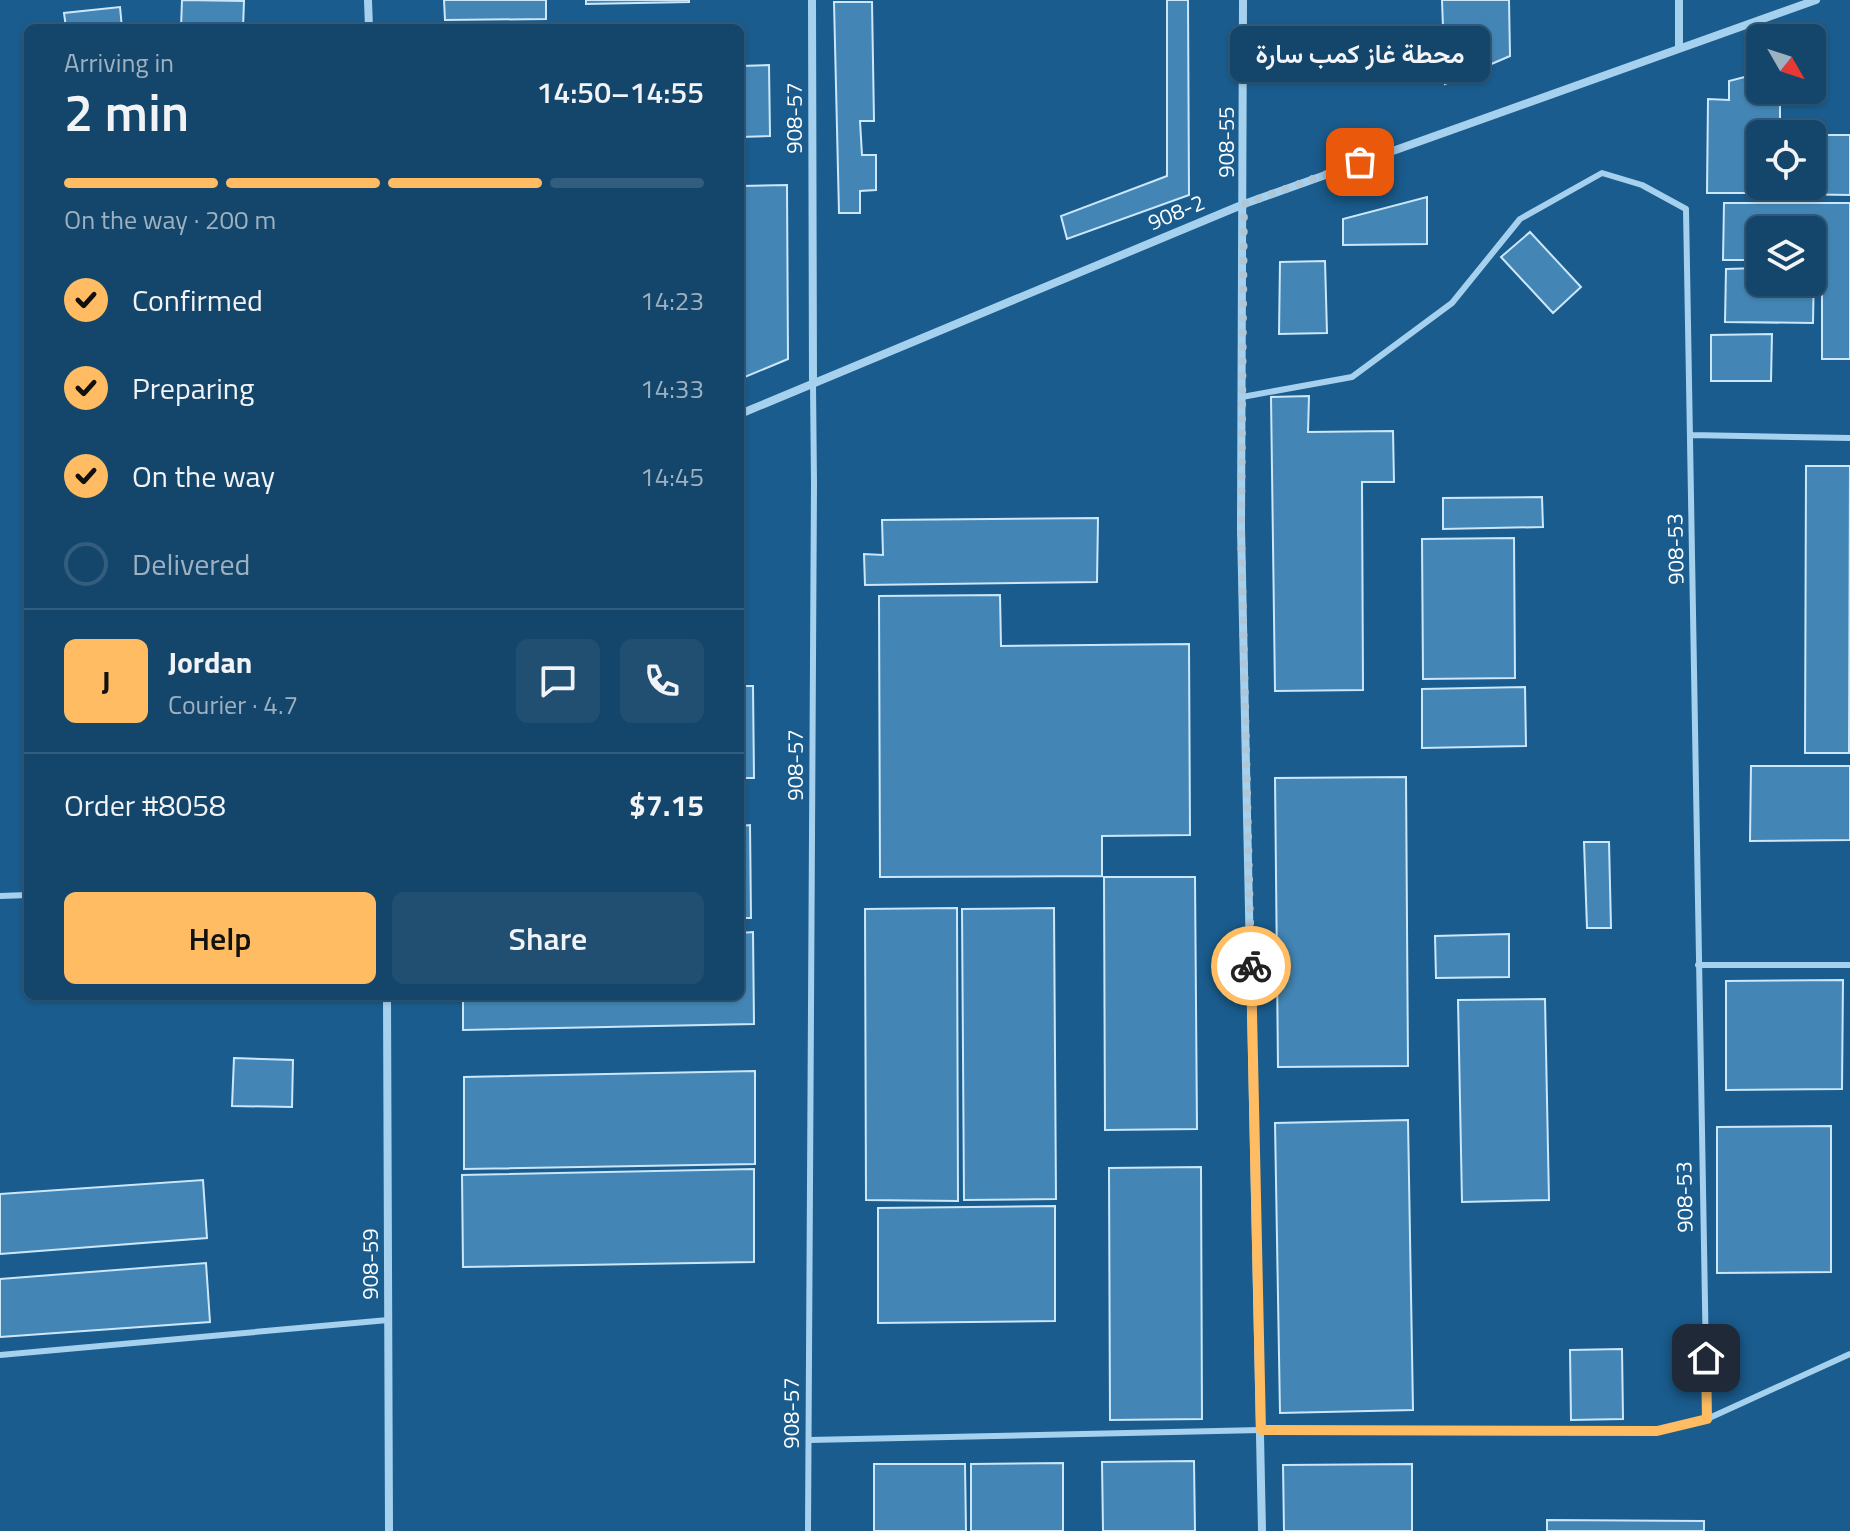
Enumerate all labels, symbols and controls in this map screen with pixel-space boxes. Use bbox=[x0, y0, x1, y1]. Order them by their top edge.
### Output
north arrow bbox=[1746, 24, 1826, 104]
map controls bbox=[1746, 24, 1826, 296]
callout: محطة غاز كمب سارة bbox=[1230, 26, 1490, 82]
text: محطة غاز كمب سارة bbox=[1256, 34, 1464, 73]
text: Arriving in bbox=[64, 43, 174, 82]
text: 14:50–14:55 bbox=[537, 69, 704, 115]
text: 2 min bbox=[64, 72, 189, 151]
street label: 908-57 bbox=[777, 82, 811, 154]
street label: 908-55 bbox=[1209, 106, 1243, 178]
button: locate bbox=[1746, 120, 1826, 200]
pin bbox=[1326, 128, 1394, 196]
icon: bag bbox=[1338, 140, 1382, 184]
street label: 908-2 bbox=[1142, 185, 1210, 239]
text: On the way · 200 m bbox=[64, 200, 276, 239]
button: layers bbox=[1746, 216, 1826, 296]
text: Confirmed bbox=[132, 277, 263, 323]
icon: check bbox=[64, 278, 108, 322]
text: 14:23 bbox=[640, 281, 704, 320]
text: Preparing bbox=[132, 365, 254, 411]
icon: check bbox=[64, 366, 108, 410]
text: 14:33 bbox=[640, 369, 704, 408]
text: On the way bbox=[132, 453, 275, 499]
icon: check bbox=[64, 454, 108, 498]
text: 14:45 bbox=[640, 457, 704, 496]
street label: 908-53 bbox=[1657, 513, 1693, 585]
text: Delivered bbox=[132, 541, 250, 587]
text: Jordan bbox=[168, 639, 252, 685]
button: chat bbox=[516, 639, 600, 723]
button: phone bbox=[620, 639, 704, 723]
text: J bbox=[101, 658, 111, 704]
text: Courier · 4.7 bbox=[168, 685, 298, 724]
street label: 908-57 bbox=[778, 729, 812, 801]
text: Order #8058 bbox=[64, 782, 226, 828]
text: $7.15 bbox=[629, 782, 704, 828]
button: Help bbox=[64, 892, 376, 984]
button: Share bbox=[392, 892, 704, 984]
courier bbox=[1211, 926, 1291, 1006]
icon: bike bbox=[1229, 944, 1273, 988]
street label: 908-53 bbox=[1666, 1161, 1702, 1233]
street label: 908-59 bbox=[353, 1228, 387, 1300]
pin bbox=[1672, 1324, 1740, 1392]
icon: home bbox=[1684, 1336, 1728, 1380]
street label: 908-57 bbox=[774, 1377, 808, 1449]

